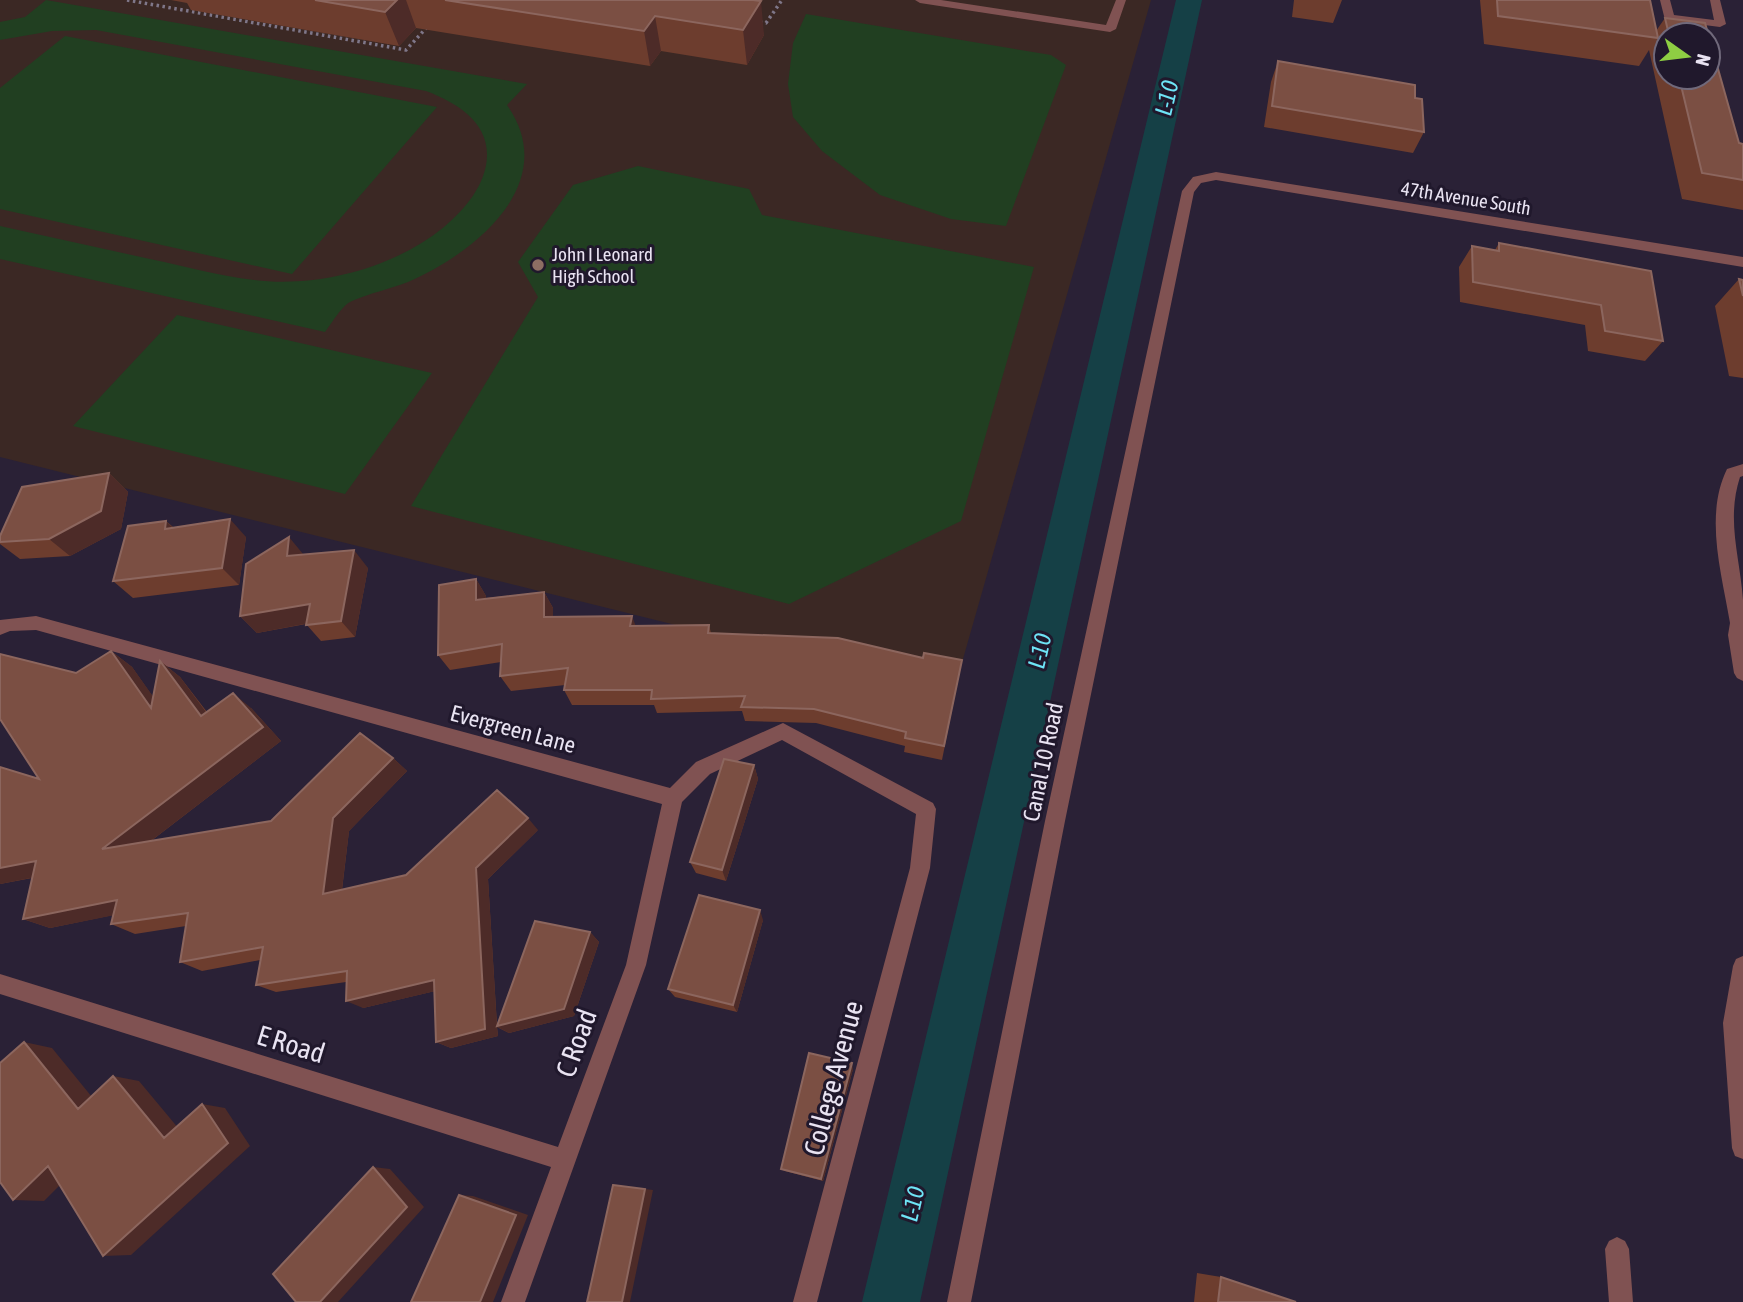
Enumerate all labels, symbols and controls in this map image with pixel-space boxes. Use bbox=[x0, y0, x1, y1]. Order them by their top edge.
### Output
north arrow bbox=[1652, 21, 1722, 91]
text: N bbox=[1691, 52, 1716, 68]
water label: L-10 bbox=[1149, 78, 1184, 118]
street label: 47th Avenue South bbox=[1400, 177, 1532, 219]
place label: John I Leonard High School bbox=[552, 243, 653, 287]
marker: John I Leonard High School bbox=[530, 257, 546, 273]
water label: L-10 bbox=[1022, 631, 1057, 671]
street label: Evergreen Lane bbox=[448, 700, 578, 758]
street label: Canal 10 Road bbox=[1018, 700, 1068, 824]
street label: College Avenue bbox=[797, 997, 869, 1159]
street label: C Road bbox=[549, 1005, 603, 1081]
street label: E Road bbox=[253, 1019, 329, 1069]
water label: L-10 bbox=[895, 1184, 930, 1224]

